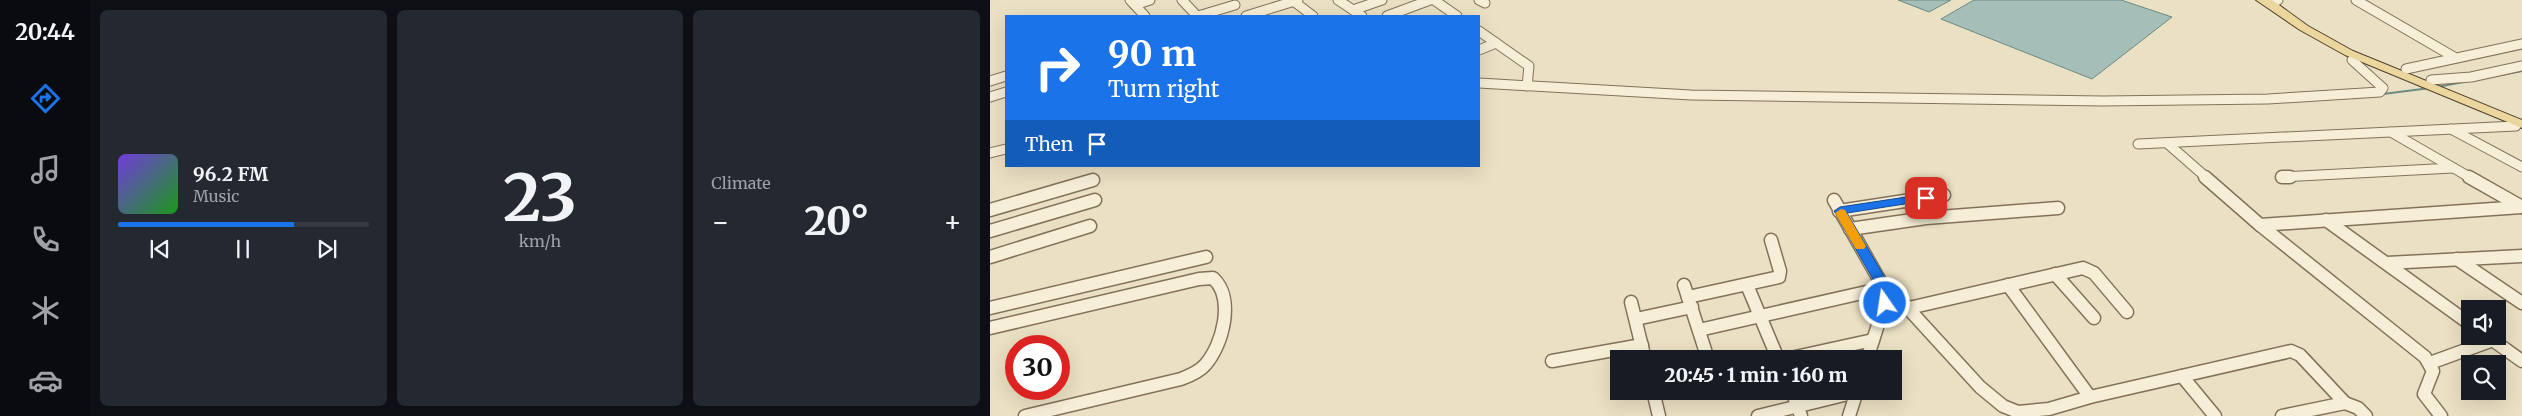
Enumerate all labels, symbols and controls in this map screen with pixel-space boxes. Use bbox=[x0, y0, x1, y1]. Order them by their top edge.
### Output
text: 20:44 bbox=[15, 18, 75, 46]
text: 90 m bbox=[1108, 32, 1196, 76]
icon: right bbox=[1025, 35, 1090, 100]
text: Turn right bbox=[1108, 75, 1219, 103]
icon: directions bbox=[28, 81, 63, 116]
icon: arrive bbox=[1083, 130, 1111, 158]
text: Then bbox=[1025, 132, 1073, 156]
icon: music bbox=[28, 152, 63, 187]
text: 23 bbox=[503, 157, 577, 239]
text: 96.2 FM bbox=[193, 162, 268, 186]
text: Climate bbox=[711, 173, 771, 193]
pin bbox=[1905, 177, 1947, 219]
icon: arrive bbox=[1912, 184, 1940, 212]
text: Music bbox=[193, 186, 239, 206]
text: 20° bbox=[804, 198, 869, 245]
text: − bbox=[711, 204, 730, 240]
text: + bbox=[943, 204, 962, 240]
icon: phone bbox=[28, 222, 63, 257]
text: km/h bbox=[519, 231, 561, 251]
icon: previous bbox=[146, 235, 174, 263]
icon: pause bbox=[229, 235, 257, 263]
icon: next bbox=[313, 235, 341, 263]
position arrow bbox=[1858, 276, 1910, 328]
icon: climate bbox=[28, 293, 63, 328]
map controls bbox=[2461, 300, 2506, 400]
button: sound bbox=[2461, 300, 2506, 345]
speed limit sign: 30 bbox=[1005, 335, 1070, 400]
button: search bbox=[2461, 355, 2506, 400]
icon: car bbox=[28, 363, 63, 398]
text: 20:45 · 1 min · 160 m bbox=[1664, 363, 1848, 387]

